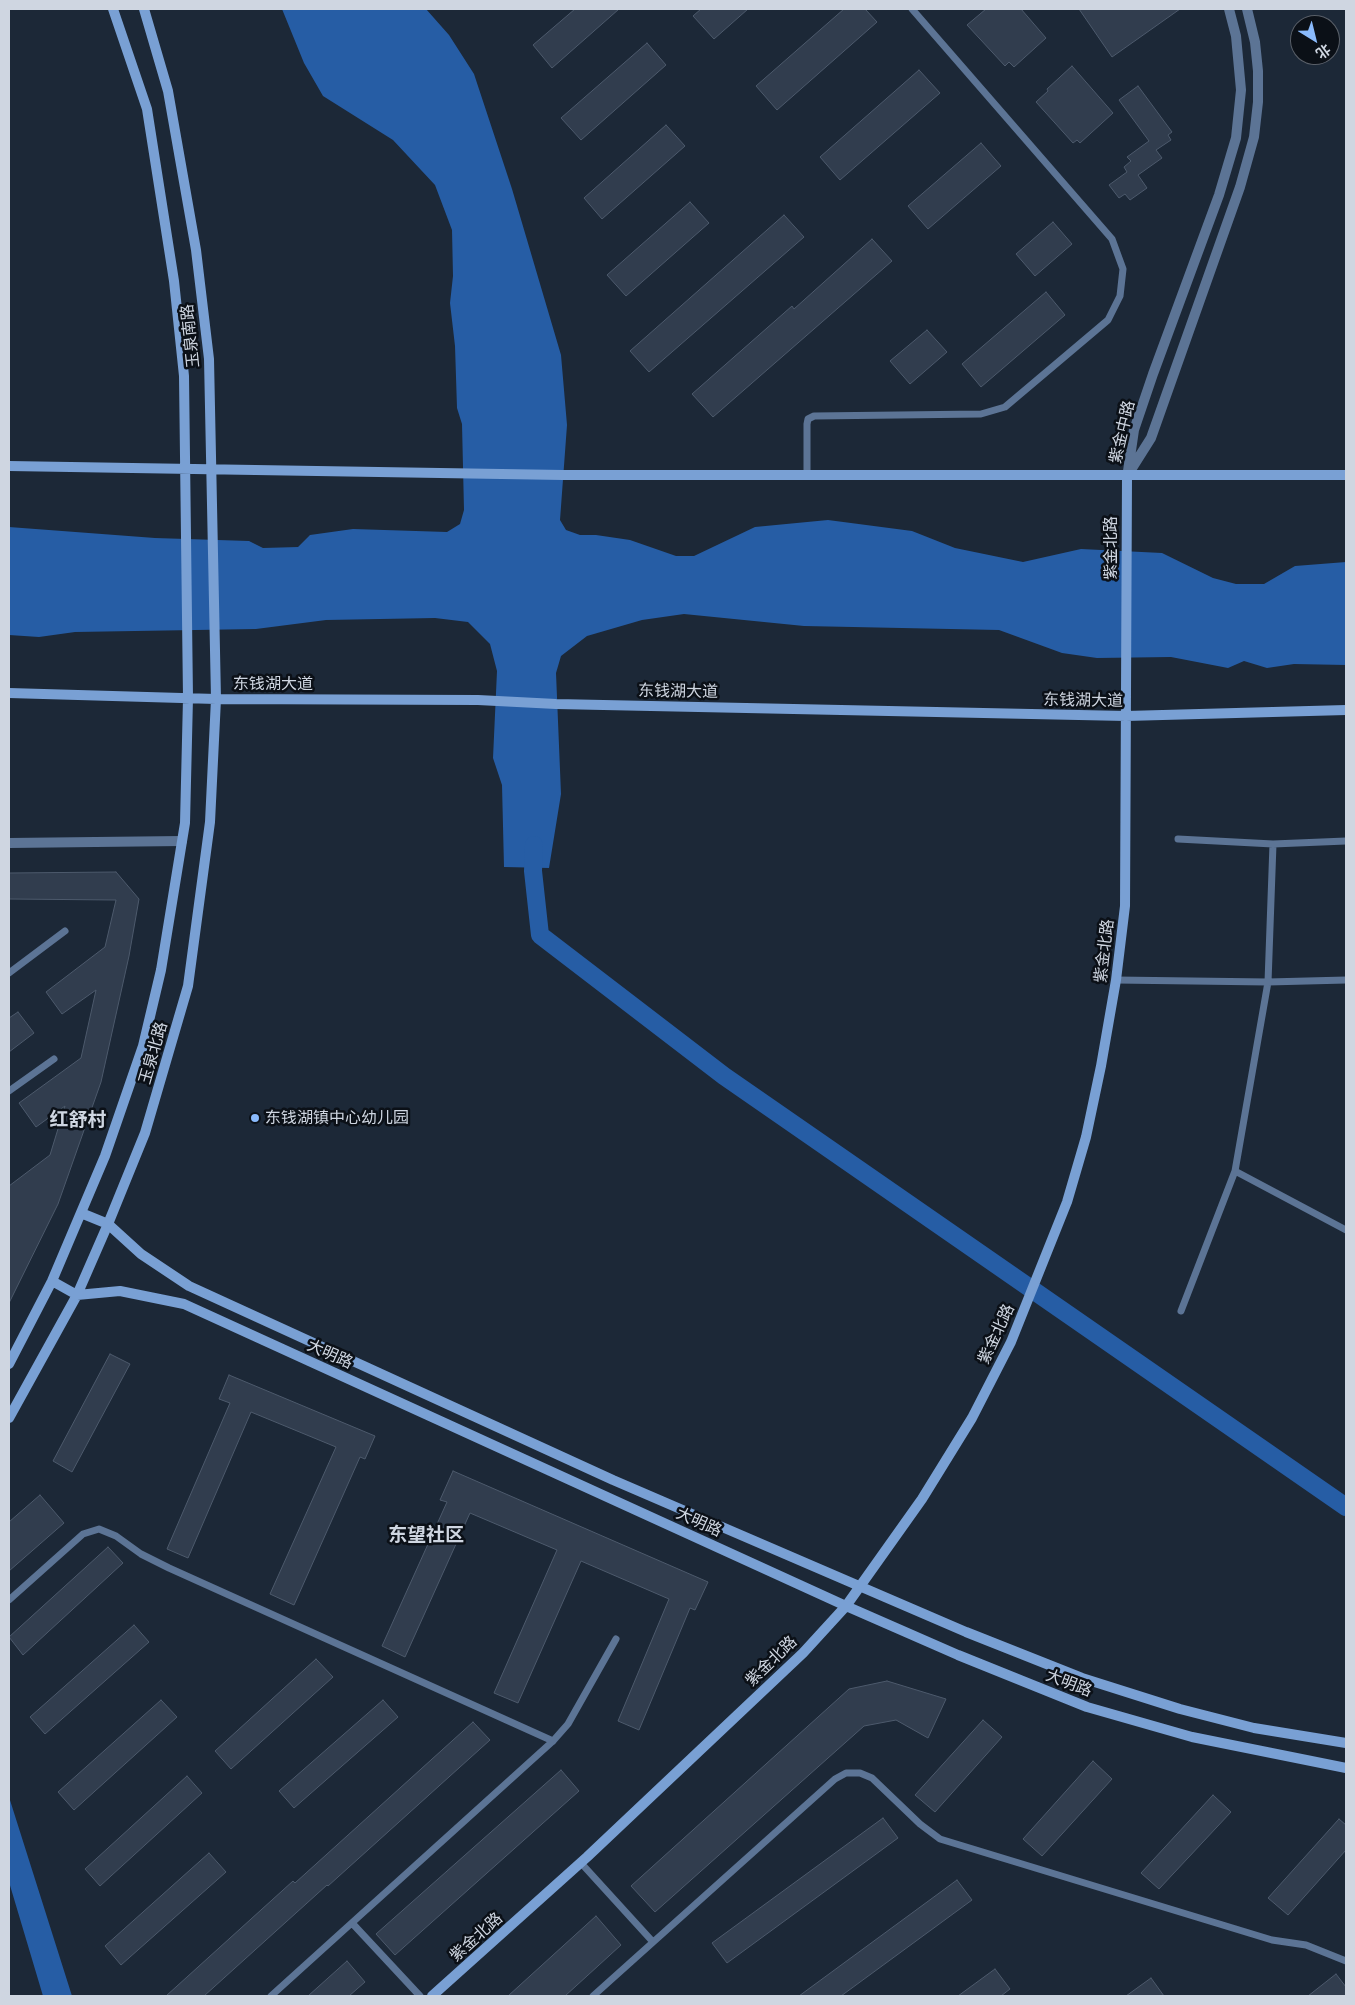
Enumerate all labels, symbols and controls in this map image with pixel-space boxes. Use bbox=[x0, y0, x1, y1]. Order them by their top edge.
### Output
north arrow bbox=[1290, 15, 1340, 65]
text: 北 bbox=[1313, 41, 1334, 63]
street label: 玉泉南路 bbox=[177, 303, 203, 369]
street label: 紫金中路 bbox=[1105, 399, 1139, 465]
street label: 紫金北路 bbox=[1101, 516, 1121, 580]
street label: 东钱湖大道 bbox=[233, 674, 313, 694]
street label: 东钱湖大道 bbox=[638, 681, 718, 701]
street label: 东钱湖大道 bbox=[1043, 690, 1123, 710]
street label: 紫金北路 bbox=[1091, 918, 1117, 984]
street label: 玉泉北路 bbox=[135, 1020, 171, 1086]
place label: 东钱湖镇中心幼儿园 bbox=[265, 1108, 409, 1128]
district label: 红舒村 bbox=[50, 1109, 106, 1131]
marker: 东钱湖镇中心幼儿园 bbox=[249, 1112, 261, 1124]
street label: 紫金北路 bbox=[974, 1301, 1018, 1367]
street label: 大明路 bbox=[304, 1335, 356, 1373]
street label: 大明路 bbox=[673, 1503, 725, 1541]
district label: 东望社区 bbox=[388, 1524, 464, 1546]
street label: 紫金北路 bbox=[741, 1632, 801, 1690]
street label: 大明路 bbox=[1043, 1665, 1095, 1701]
street label: 紫金北路 bbox=[446, 1908, 506, 1966]

